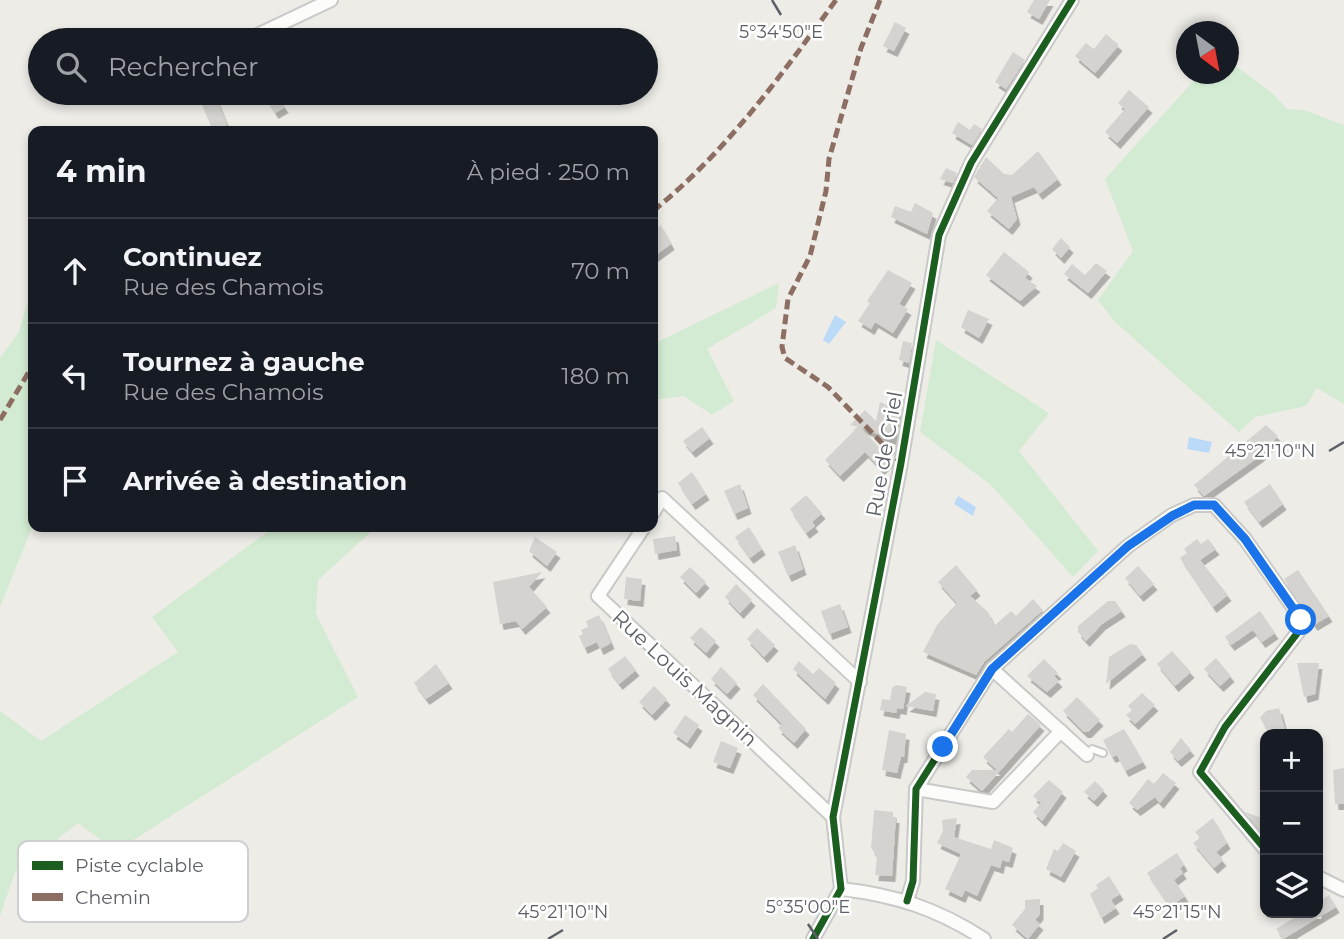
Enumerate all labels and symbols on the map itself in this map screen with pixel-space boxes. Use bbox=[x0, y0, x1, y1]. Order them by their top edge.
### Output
text: 5°34'50"E bbox=[739, 21, 823, 43]
north arrow bbox=[1176, 21, 1239, 84]
street label: Rue de Criel bbox=[861, 389, 907, 519]
text: 45°21'10"N bbox=[1225, 440, 1315, 462]
street label: Rue Louis Magnin bbox=[607, 604, 763, 752]
route start bbox=[1285, 604, 1316, 635]
route end bbox=[927, 731, 958, 762]
legend bbox=[18, 841, 248, 922]
text: Piste cyclable bbox=[75, 854, 204, 877]
text: Chemin bbox=[75, 886, 151, 909]
text: 5°35'00"E bbox=[766, 896, 850, 918]
text: 45°21'10"N bbox=[518, 901, 608, 923]
text: 45°21'15"N bbox=[1132, 901, 1222, 923]

